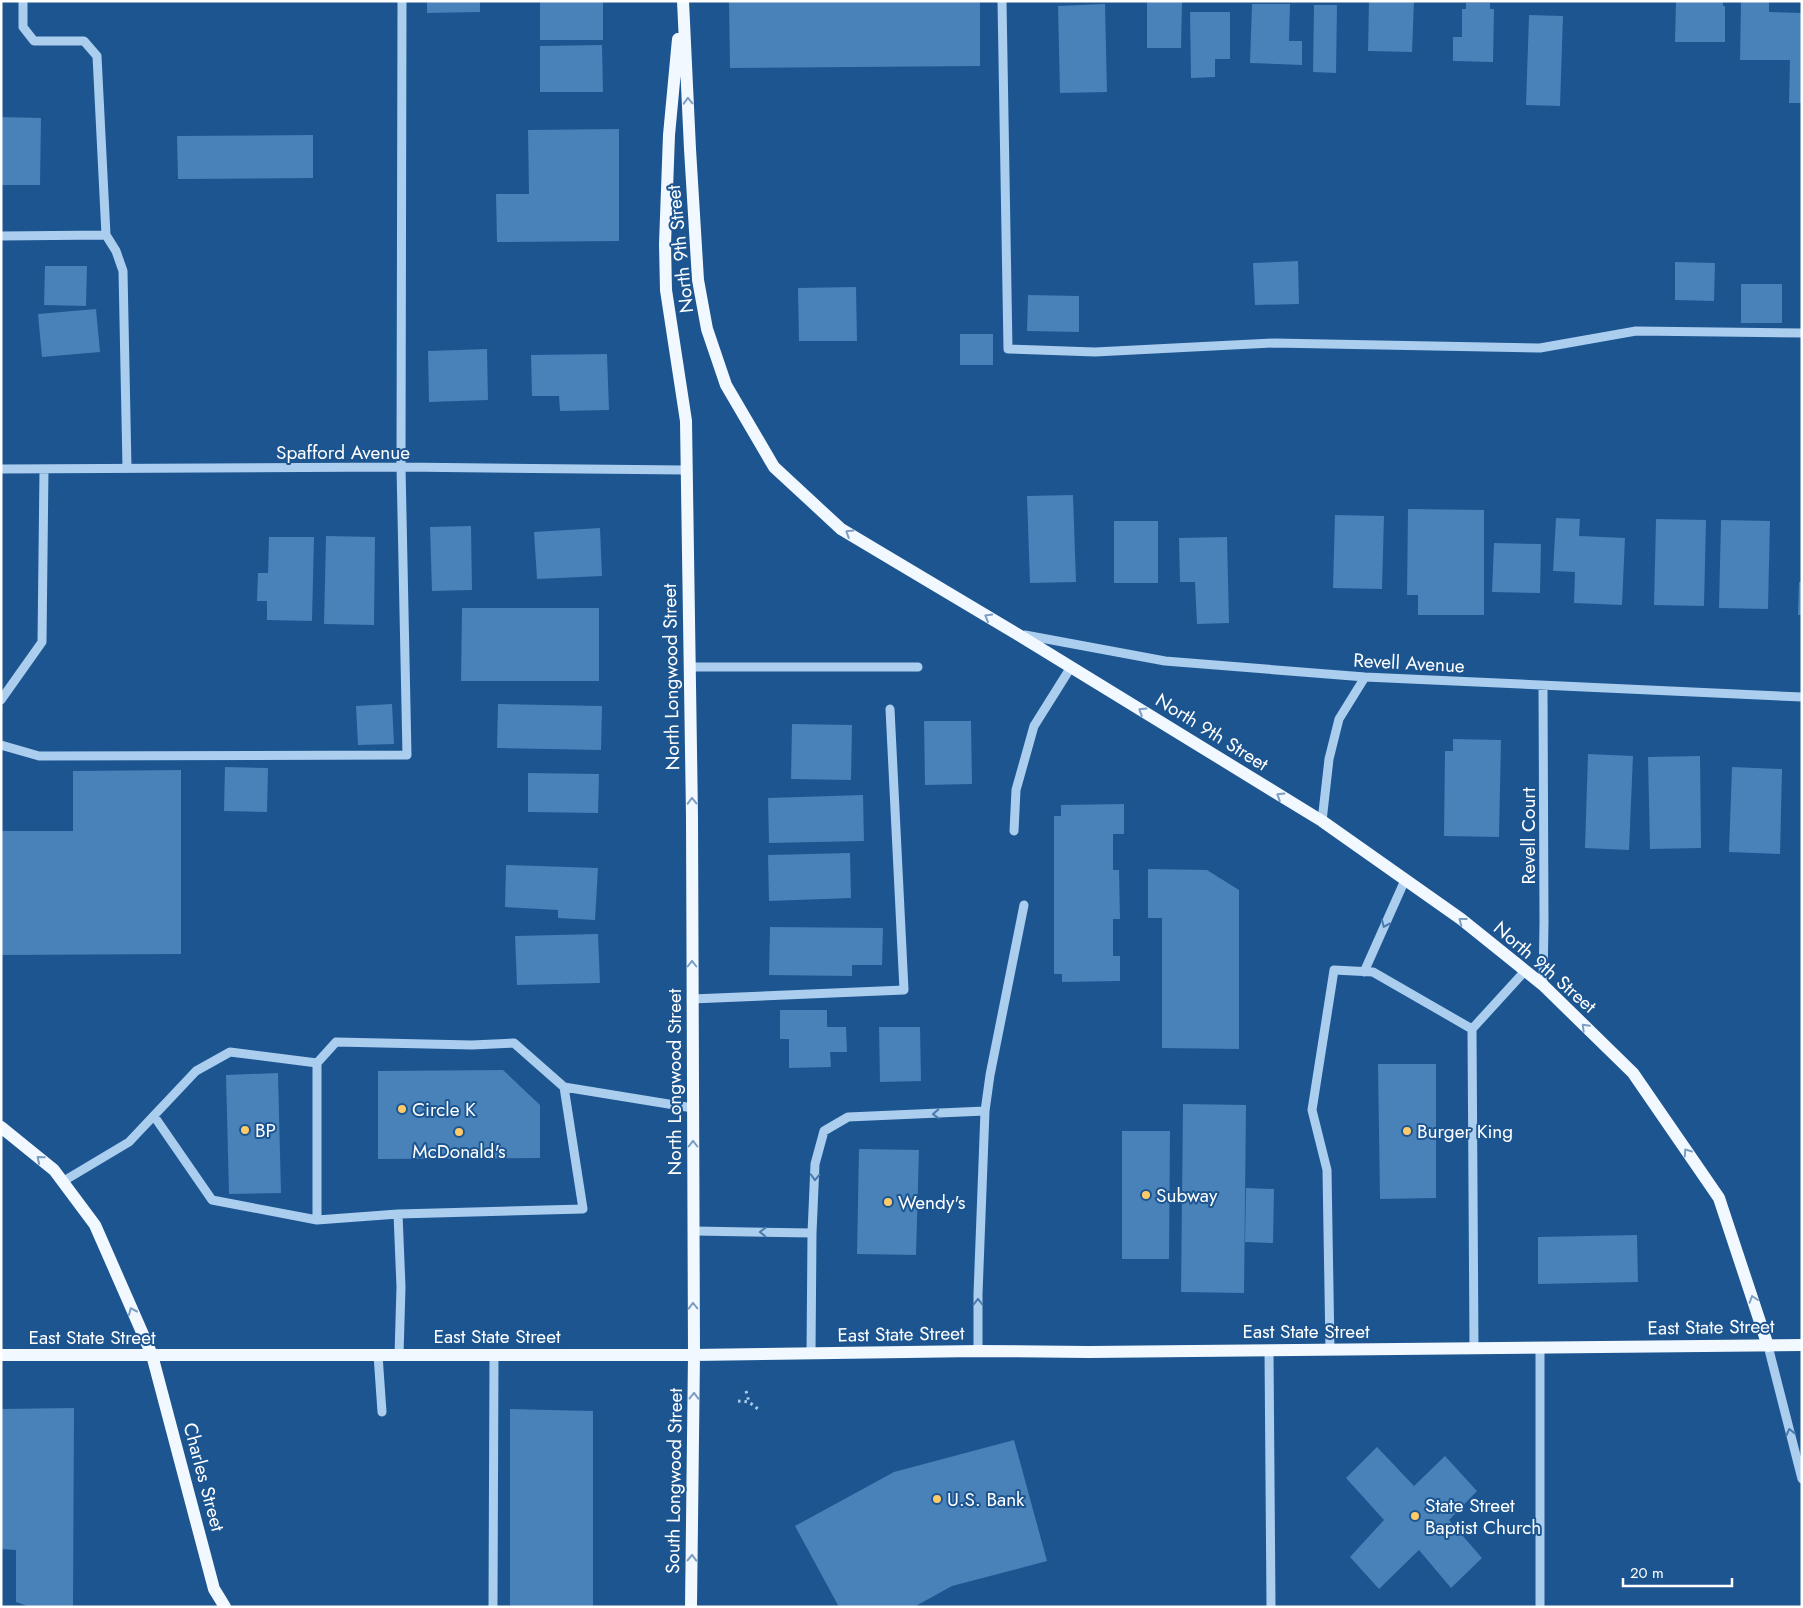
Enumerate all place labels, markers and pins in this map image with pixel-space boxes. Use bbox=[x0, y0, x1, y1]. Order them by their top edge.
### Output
place label: Circle K bbox=[412, 1096, 476, 1123]
marker: Circle K bbox=[396, 1103, 408, 1115]
place label: BP bbox=[255, 1117, 276, 1144]
place label: Burger King bbox=[1417, 1118, 1513, 1145]
marker: BP bbox=[239, 1124, 251, 1136]
marker: Burger King bbox=[1401, 1125, 1413, 1137]
marker: McDonald's bbox=[453, 1126, 465, 1138]
place label: McDonald's bbox=[412, 1138, 506, 1165]
place label: Subway bbox=[1156, 1182, 1218, 1209]
place label: Wendy's bbox=[898, 1189, 966, 1216]
marker: Subway bbox=[1140, 1189, 1152, 1201]
marker: Wendy's bbox=[882, 1196, 894, 1208]
place label: U.S. Bank bbox=[947, 1486, 1025, 1513]
place label: State Street Baptist Church bbox=[1425, 1492, 1541, 1541]
marker: U.S. Bank bbox=[931, 1493, 943, 1505]
marker: State Street Baptist Church bbox=[1409, 1510, 1421, 1522]

